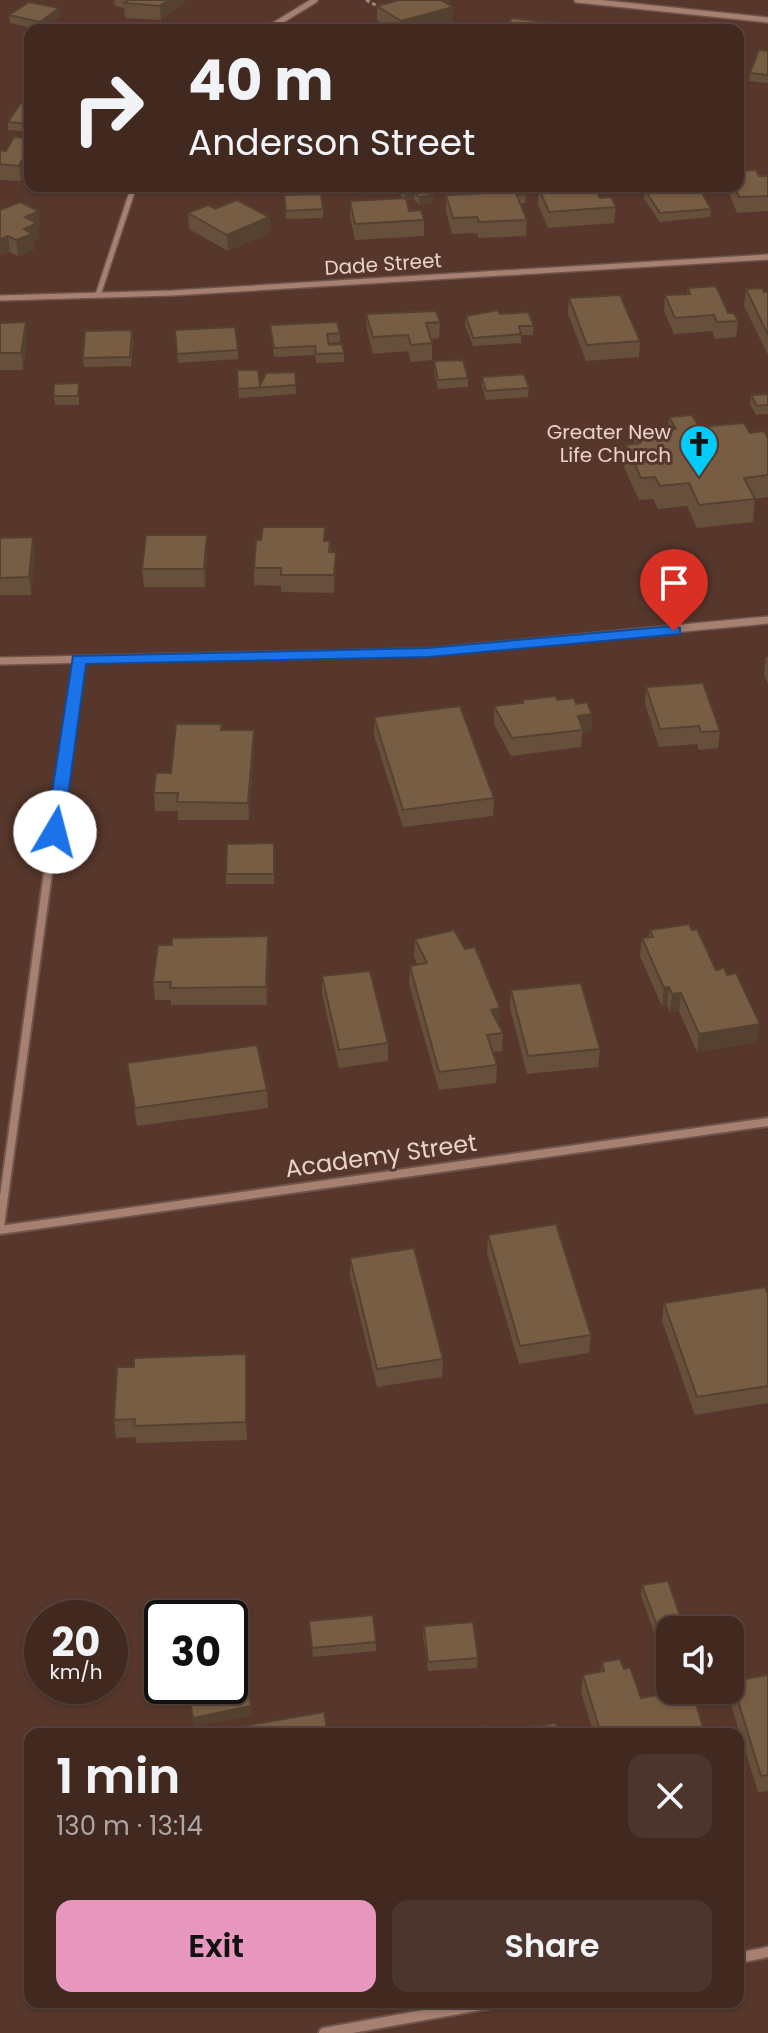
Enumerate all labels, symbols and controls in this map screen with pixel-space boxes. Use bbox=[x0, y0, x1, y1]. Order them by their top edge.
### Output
text: 40 m bbox=[188, 41, 334, 120]
icon: right bbox=[56, 56, 160, 160]
text: Anderson Street bbox=[188, 117, 475, 168]
street label: Dade Street bbox=[323, 246, 443, 282]
place label: Greater New Life Church bbox=[547, 418, 672, 469]
church icon: Greater New Life Church bbox=[678, 423, 720, 478]
pin bbox=[640, 549, 708, 631]
icon: arrive bbox=[652, 561, 696, 605]
position arrow bbox=[13, 790, 97, 874]
street label: Academy Street bbox=[283, 1126, 479, 1185]
speed limit sign: 30 bbox=[144, 1600, 248, 1704]
text: 20 bbox=[52, 1614, 100, 1670]
map controls bbox=[656, 1616, 744, 1704]
button: sound bbox=[656, 1616, 744, 1704]
text: km/h bbox=[49, 1658, 103, 1686]
text: 1 min bbox=[56, 1743, 180, 1810]
button: close bbox=[628, 1754, 712, 1838]
text: 130 m · 13:14 bbox=[56, 1808, 203, 1844]
button: Exit bbox=[56, 1900, 376, 1992]
button: Share bbox=[392, 1900, 712, 1992]

